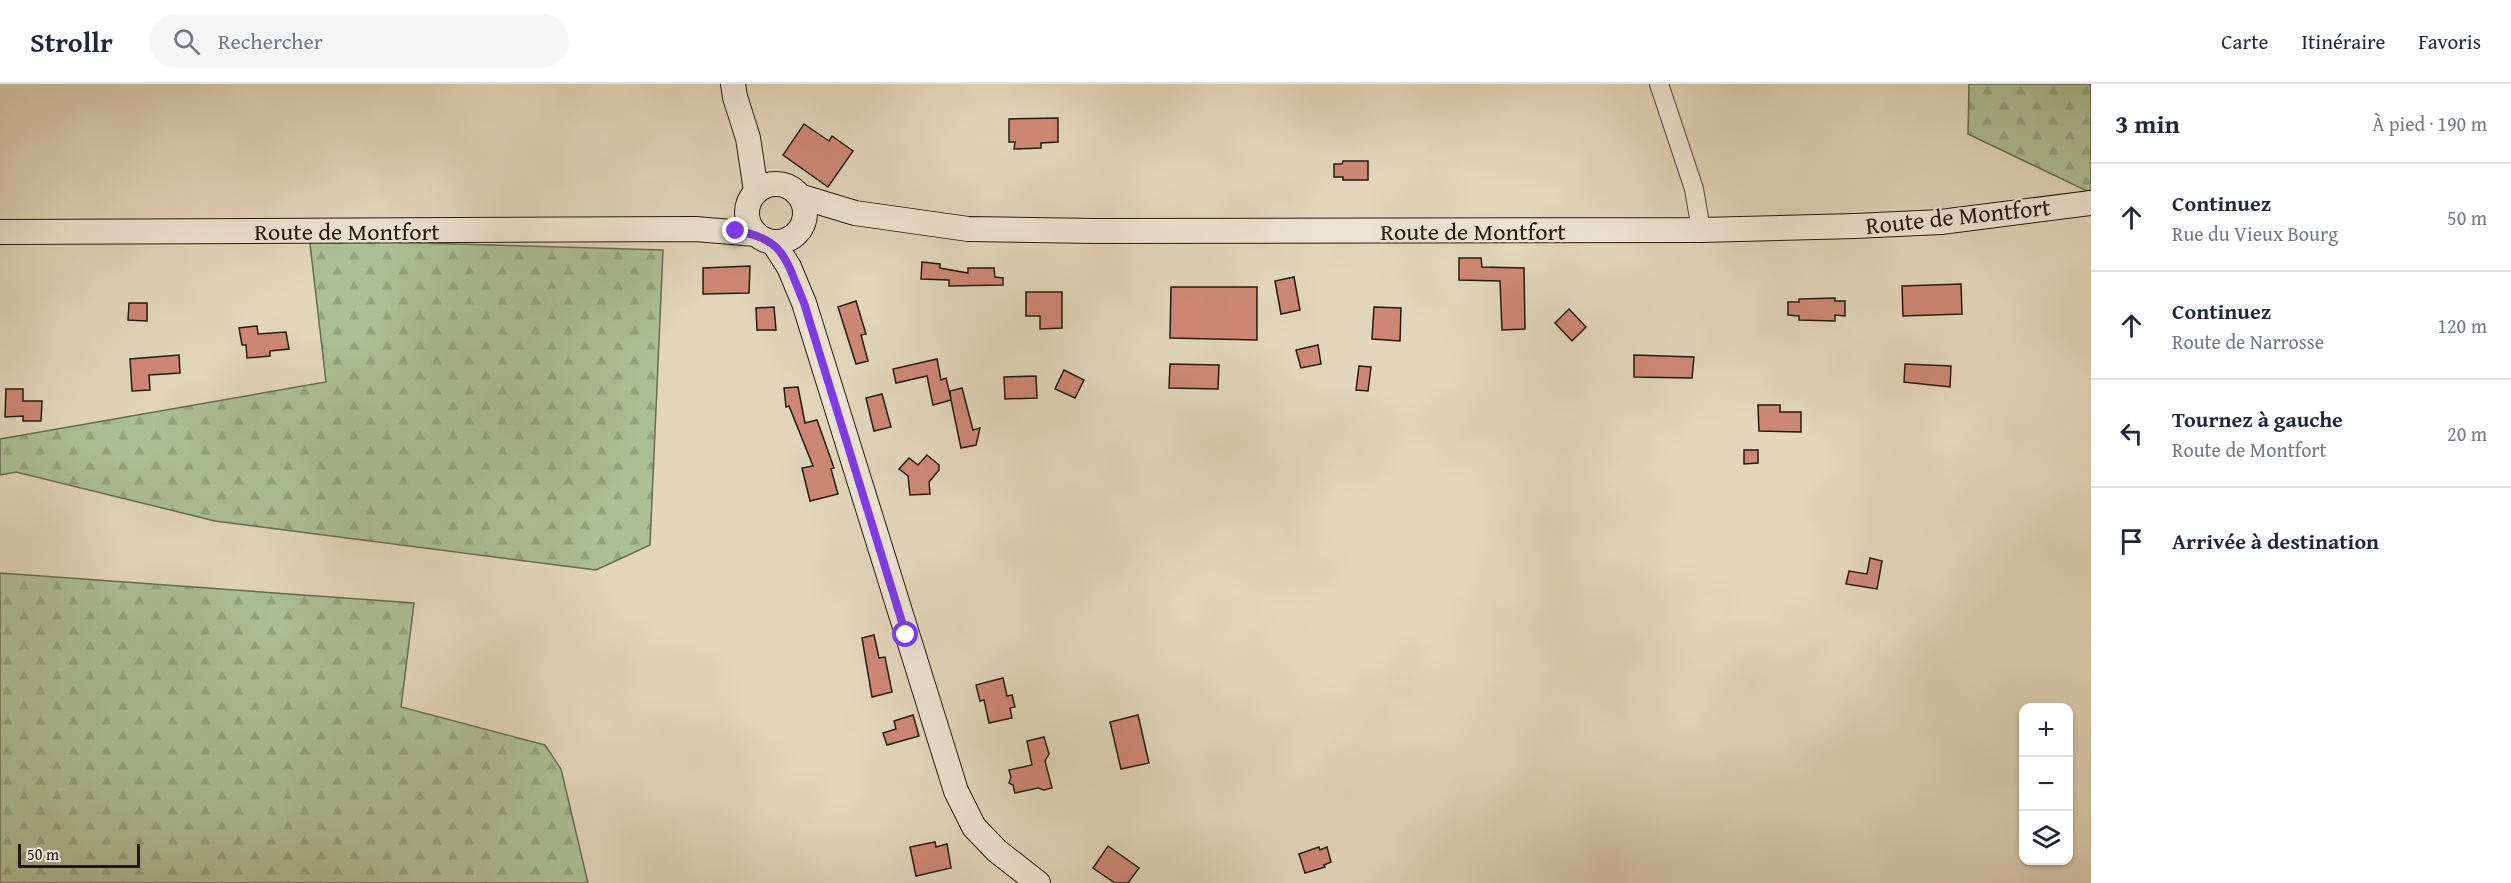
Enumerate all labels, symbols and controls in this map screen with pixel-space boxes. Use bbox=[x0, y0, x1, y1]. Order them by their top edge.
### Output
search box bbox=[149, 14, 569, 68]
text: Strollr bbox=[30, 21, 113, 62]
icon: search bbox=[170, 25, 203, 58]
text: Rechercher bbox=[218, 25, 323, 57]
text: Carte bbox=[2221, 26, 2268, 57]
text: Itinéraire bbox=[2301, 26, 2385, 57]
text: Favoris bbox=[2418, 26, 2481, 57]
text: 3 min bbox=[2115, 104, 2180, 143]
text: À pied · 190 m bbox=[2372, 109, 2487, 138]
text: Continuez bbox=[2172, 187, 2271, 219]
street label: Route de Montfort bbox=[1864, 189, 2053, 243]
icon: ahead bbox=[2115, 201, 2148, 234]
text: 50 m bbox=[2447, 203, 2487, 232]
street label: Route de Montfort bbox=[254, 214, 440, 249]
street label: Route de Montfort bbox=[1380, 214, 1566, 249]
route end bbox=[722, 217, 748, 243]
text: Rue du Vieux Bourg bbox=[2172, 219, 2338, 248]
text: Continuez bbox=[2172, 295, 2271, 327]
icon: ahead bbox=[2115, 309, 2148, 342]
text: 120 m bbox=[2437, 311, 2487, 340]
text: Route de Narrosse bbox=[2172, 327, 2324, 356]
text: Tournez à gauche bbox=[2172, 403, 2343, 435]
icon: left bbox=[2115, 417, 2148, 450]
text: 20 m bbox=[2447, 419, 2487, 448]
text: Route de Montfort bbox=[2172, 435, 2327, 464]
icon: arrive bbox=[2115, 525, 2148, 558]
text: Arrivée à destination bbox=[2172, 525, 2379, 557]
route start bbox=[892, 621, 918, 647]
map controls bbox=[2019, 703, 2073, 865]
button: + bbox=[2019, 703, 2073, 757]
button: − bbox=[2019, 757, 2073, 811]
button: layers bbox=[2019, 811, 2073, 865]
scale bar bbox=[18, 841, 140, 868]
text: 50 m bbox=[27, 842, 59, 866]

